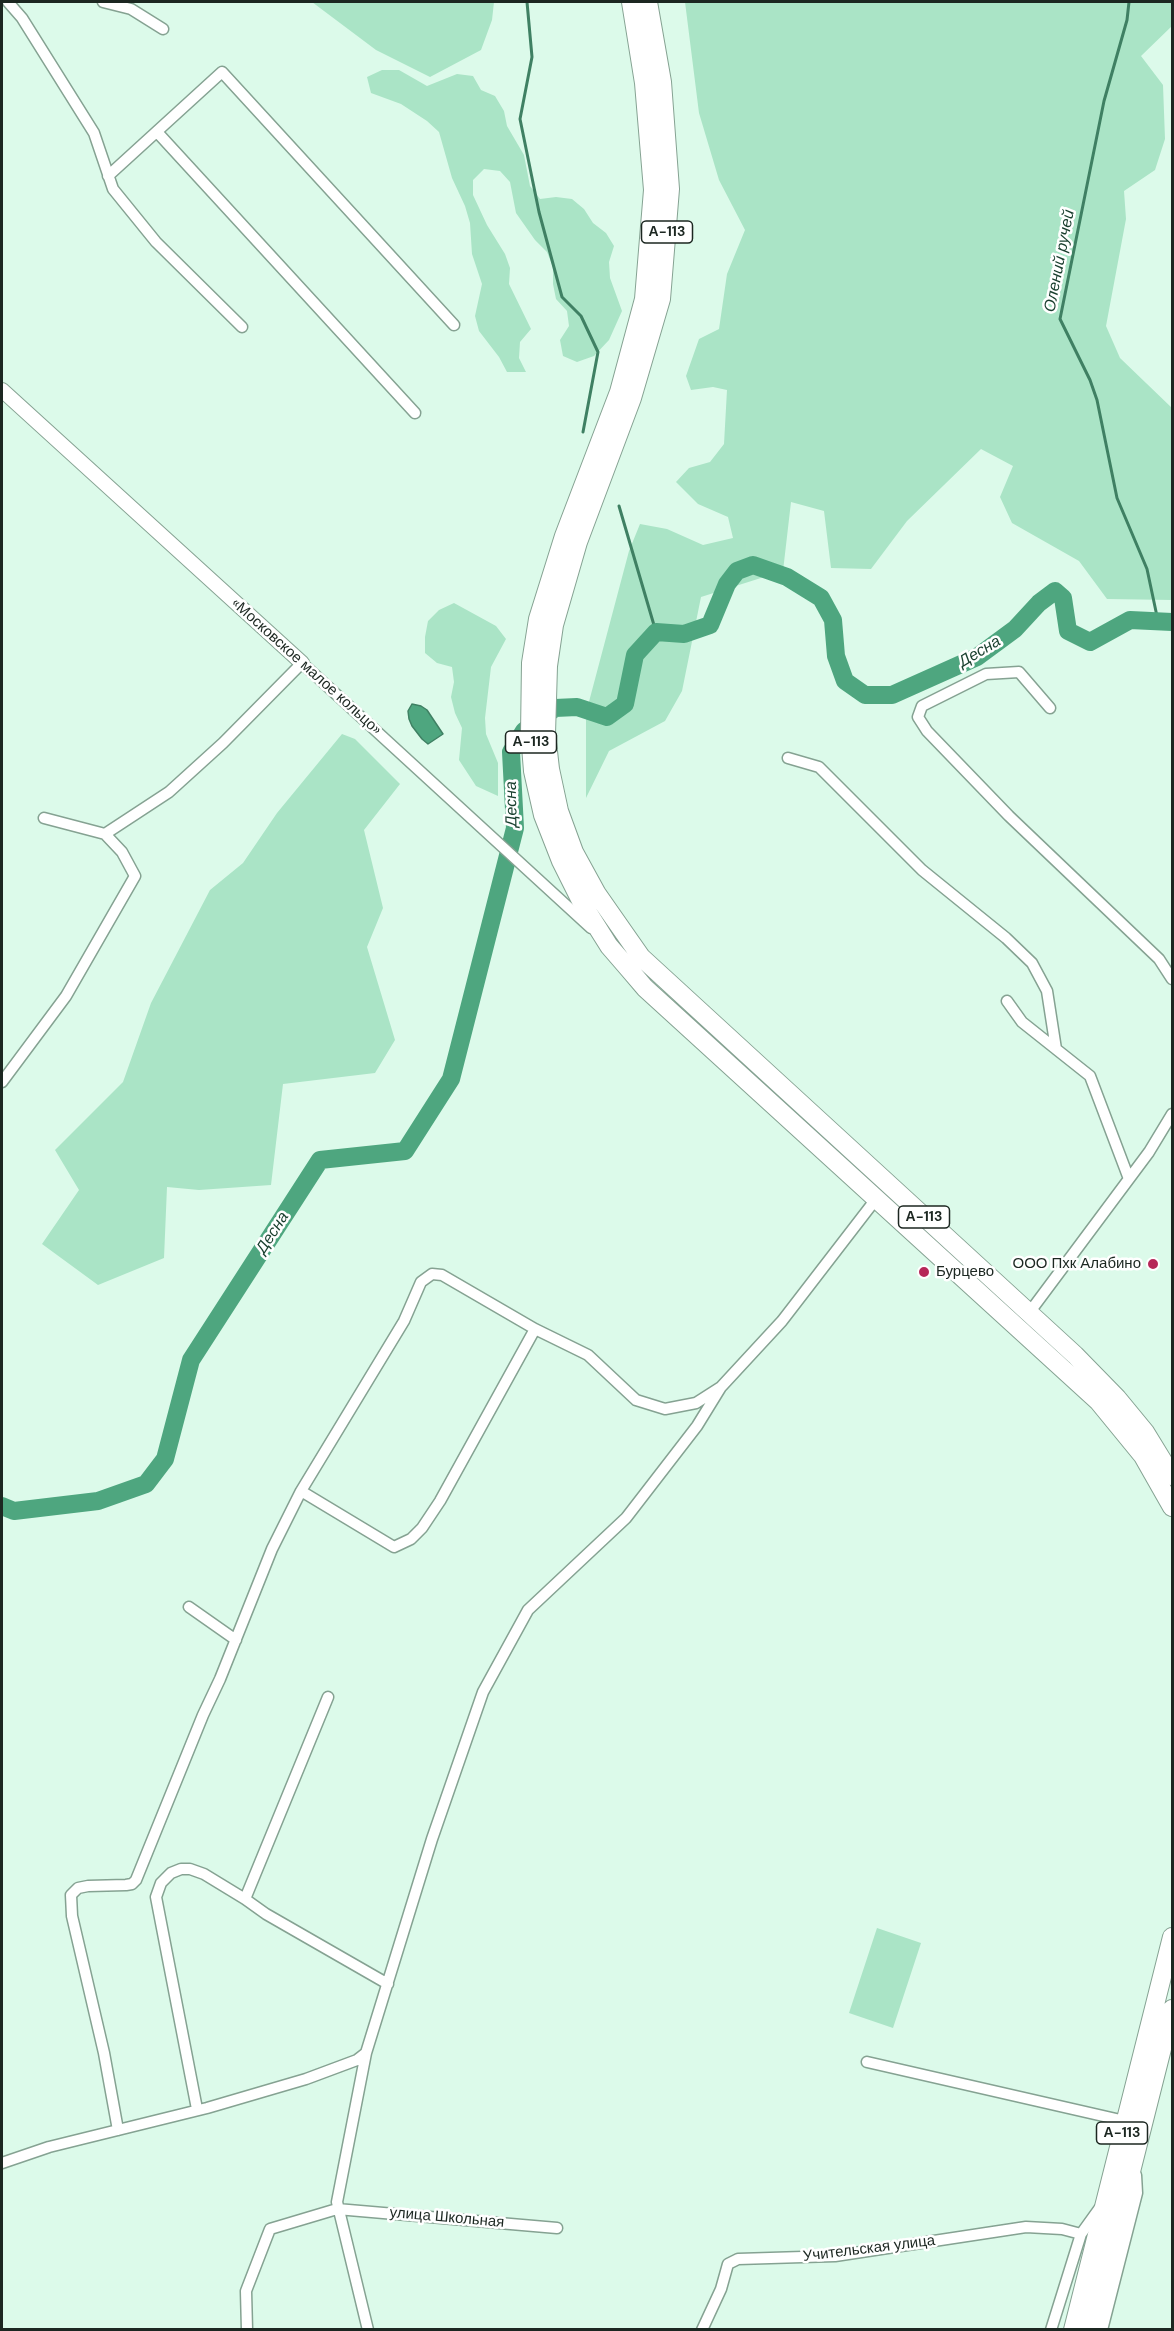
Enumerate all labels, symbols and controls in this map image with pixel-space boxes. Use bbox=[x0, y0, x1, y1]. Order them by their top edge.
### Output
water label: Олений ручей bbox=[1041, 208, 1079, 314]
road number: А-113 bbox=[642, 221, 692, 243]
street label: «Московское малое кольцо» bbox=[227, 595, 385, 739]
water label: Десна bbox=[955, 632, 1005, 672]
road number: А-113 bbox=[506, 731, 556, 753]
water label: Десна bbox=[502, 781, 522, 827]
road number: А-113 bbox=[898, 1206, 950, 1228]
water label: Десна bbox=[253, 1209, 293, 1257]
place label: ООО Пхк Алабино bbox=[1012, 1255, 1141, 1273]
marker: ООО Пхк Алабино bbox=[1146, 1257, 1160, 1271]
place label: Бурцево bbox=[936, 1263, 994, 1281]
marker: Бурцево bbox=[917, 1265, 931, 1279]
road number: А-113 bbox=[1096, 2122, 1148, 2144]
street label: улица Школьная bbox=[389, 2204, 505, 2232]
street label: Учительская улица bbox=[802, 2232, 936, 2266]

